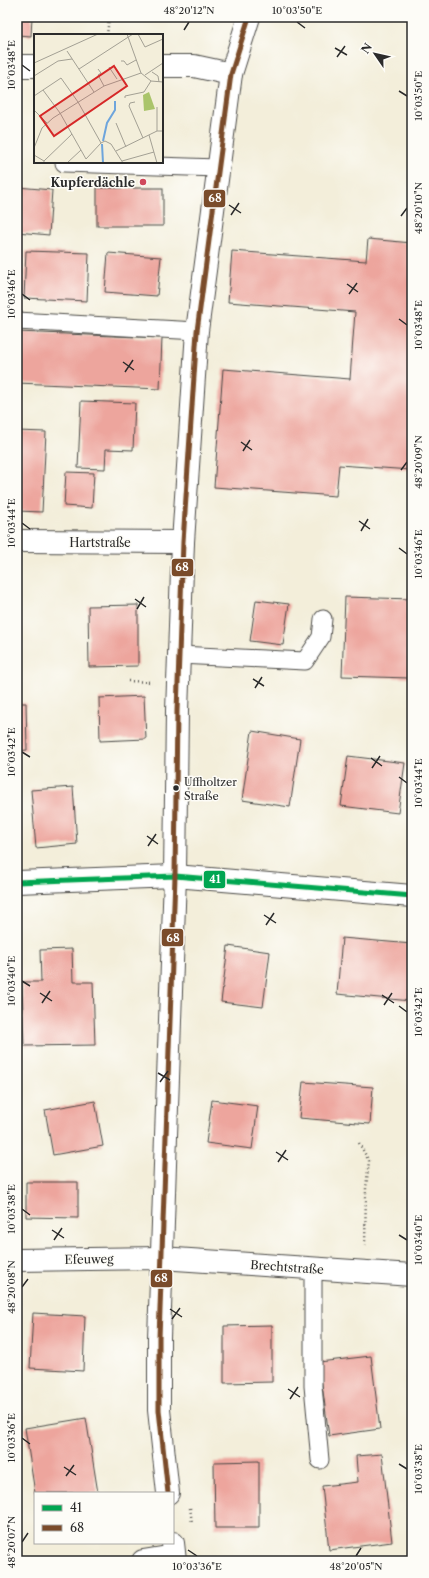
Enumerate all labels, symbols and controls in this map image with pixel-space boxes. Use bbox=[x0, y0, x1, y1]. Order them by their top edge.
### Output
text: 48°20'12"N bbox=[163, 4, 215, 17]
text: 10°03'50"E bbox=[272, 4, 322, 17]
inset map bbox=[34, 34, 163, 163]
north arrow bbox=[355, 34, 395, 74]
text: 10°03'48"E bbox=[5, 40, 18, 90]
text: N bbox=[358, 40, 375, 56]
text: 10°03'50"E bbox=[412, 71, 425, 121]
place label: Kupferdächle bbox=[51, 175, 135, 190]
marker: Kupferdächle bbox=[138, 177, 148, 187]
text: 48°20'10"N bbox=[412, 182, 425, 234]
line badge: 68 bbox=[203, 189, 226, 208]
text: 68 bbox=[208, 191, 222, 205]
text: 10°03'46"E bbox=[5, 269, 18, 319]
text: 10°03'48"E bbox=[412, 300, 425, 350]
text: 48°20'09"N bbox=[412, 435, 425, 489]
text: 10°03'44"E bbox=[5, 498, 18, 548]
text: 10°03'46"E bbox=[412, 529, 425, 579]
street label: Hartstraße bbox=[69, 535, 131, 550]
line badge: 68 bbox=[171, 558, 194, 577]
text: 68 bbox=[175, 560, 189, 574]
text: 10°03'42"E bbox=[5, 727, 18, 777]
text: 10°03'44"E bbox=[412, 758, 425, 808]
place label: Uffholtzer Straße bbox=[184, 775, 237, 803]
marker: Uffholtzer Straße bbox=[171, 783, 181, 793]
line badge: 41 bbox=[203, 870, 226, 889]
text: 41 bbox=[209, 872, 221, 886]
line badge: 68 bbox=[161, 928, 184, 947]
text: 68 bbox=[166, 931, 180, 945]
text: 10°03'40"E bbox=[5, 956, 18, 1006]
text: 10°03'42"E bbox=[412, 987, 425, 1037]
text: 10°03'38"E bbox=[5, 1184, 18, 1234]
text: 10°03'40"E bbox=[412, 1215, 425, 1265]
street label: Efeuweg bbox=[64, 1251, 114, 1267]
street label: Brechtstraße bbox=[250, 1257, 325, 1277]
text: 48°20'08"N bbox=[5, 1260, 18, 1314]
line badge: 68 bbox=[150, 1269, 173, 1288]
text: 68 bbox=[154, 1271, 168, 1285]
text: 10°03'36"E bbox=[5, 1413, 18, 1463]
text: 10°03'38"E bbox=[412, 1444, 425, 1494]
legend bbox=[34, 1492, 174, 1544]
text: 41 bbox=[70, 1500, 82, 1515]
text: 48°20'07"N bbox=[5, 1516, 18, 1568]
text: 68 bbox=[70, 1520, 84, 1535]
text: 10°03'36"E bbox=[172, 1560, 222, 1573]
text: 48°20'05"N bbox=[330, 1560, 383, 1573]

